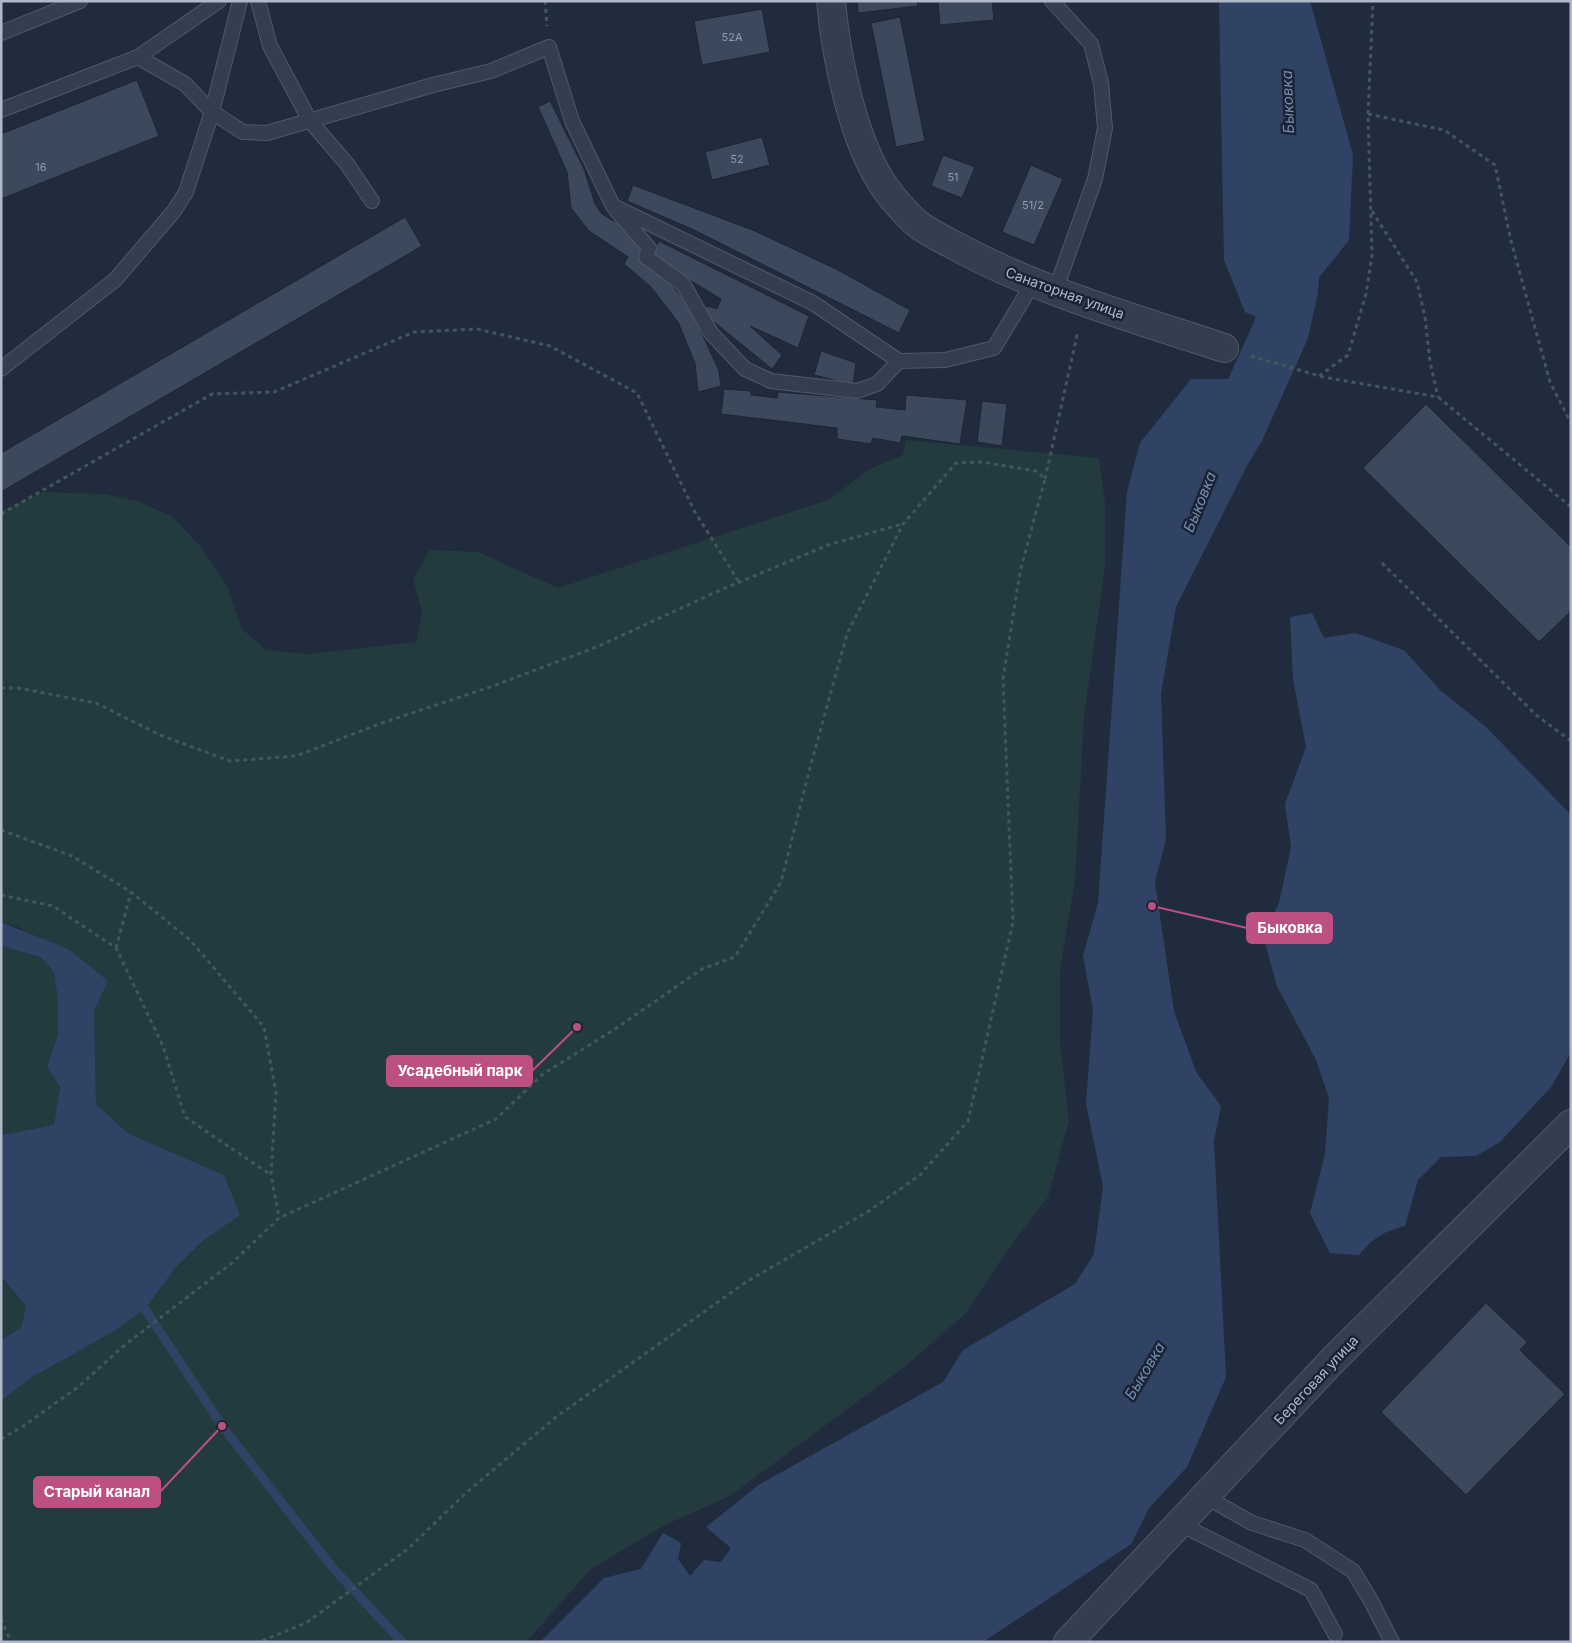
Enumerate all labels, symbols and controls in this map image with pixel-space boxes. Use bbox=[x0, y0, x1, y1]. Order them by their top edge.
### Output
house number: 52А bbox=[722, 30, 743, 44]
water label: Быковка bbox=[1277, 70, 1298, 134]
house number: 52 bbox=[730, 152, 744, 166]
house number: 16 bbox=[35, 160, 47, 174]
house number: 51 bbox=[947, 170, 959, 184]
house number: 51/2 bbox=[1022, 198, 1044, 212]
street label: Санаторная улица bbox=[1003, 263, 1127, 322]
water label: Быковка bbox=[1179, 469, 1220, 535]
callout: Быковка bbox=[1247, 913, 1332, 943]
text: Быковка bbox=[1257, 918, 1323, 937]
callout: Усадебный парк bbox=[387, 1056, 532, 1086]
text: Усадебный парк bbox=[397, 1061, 523, 1080]
street label: Береговая улица bbox=[1270, 1332, 1361, 1428]
water label: Быковка bbox=[1120, 1339, 1169, 1403]
callout: Старый канал bbox=[34, 1477, 160, 1507]
text: Старый канал bbox=[44, 1482, 150, 1501]

